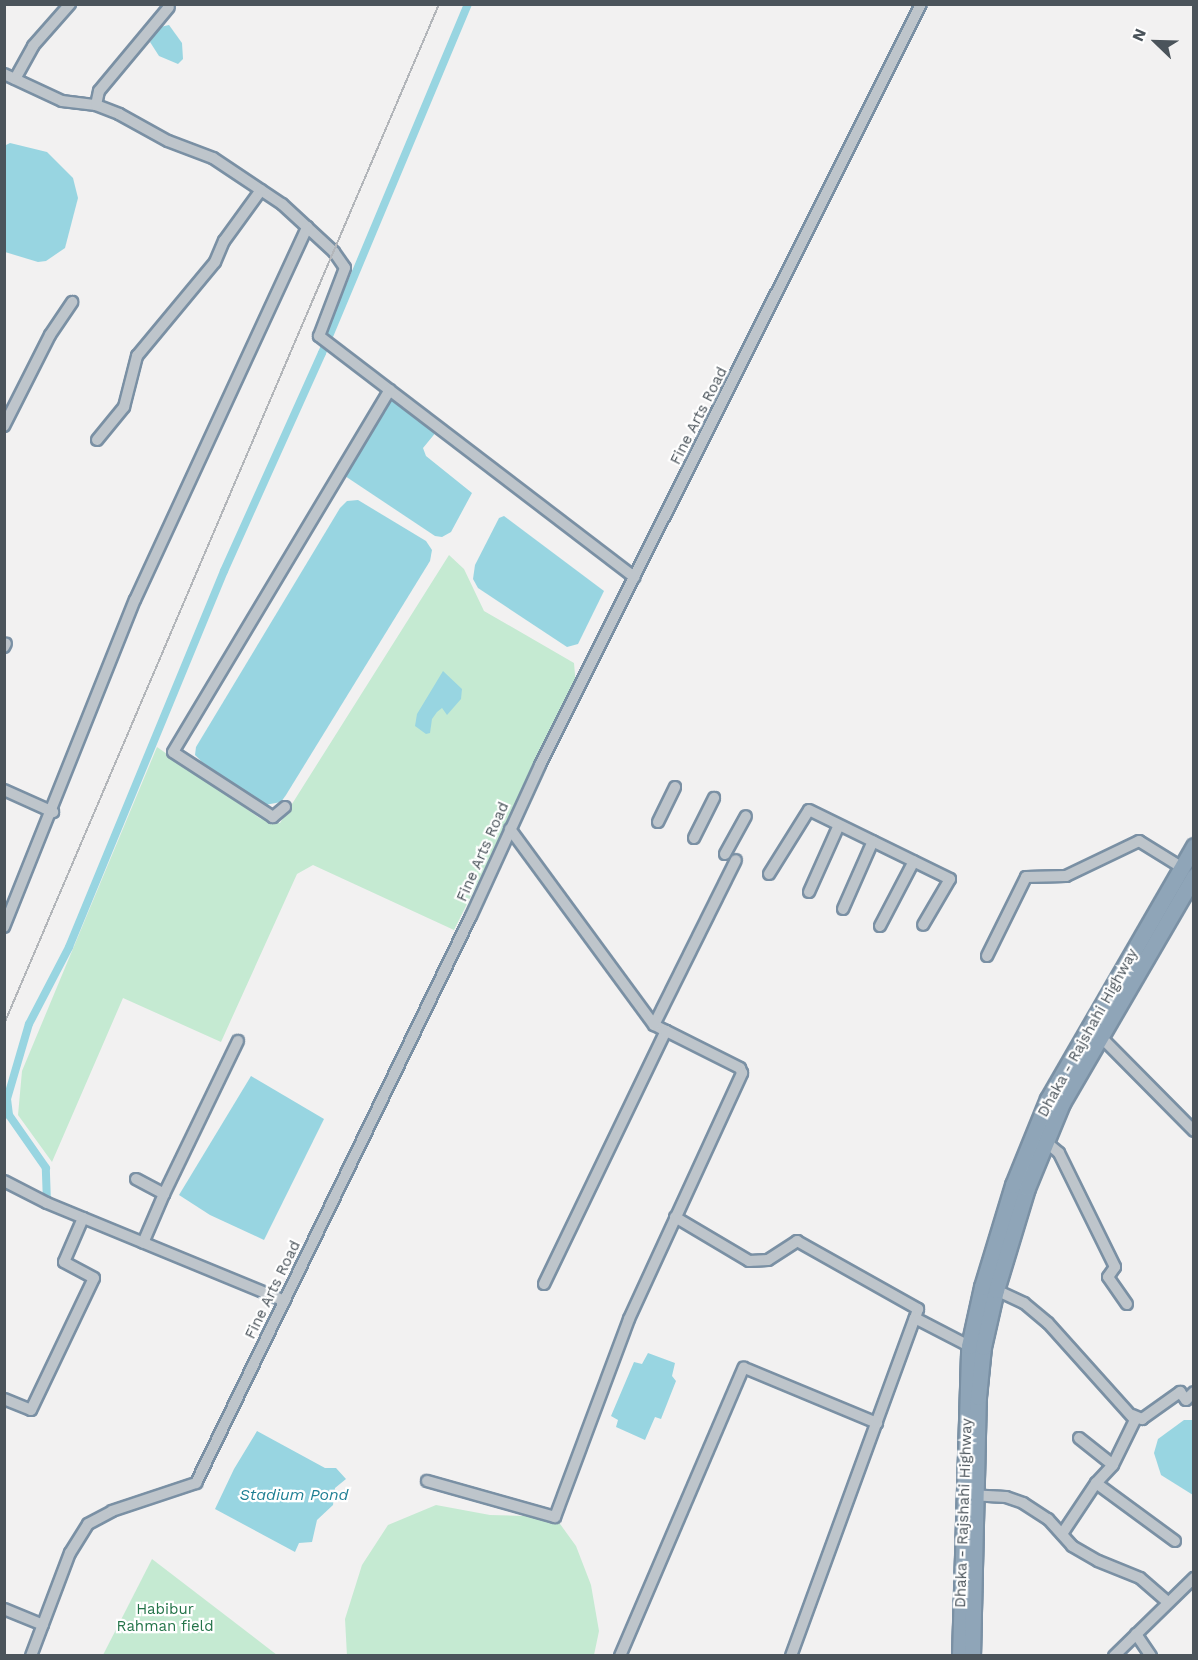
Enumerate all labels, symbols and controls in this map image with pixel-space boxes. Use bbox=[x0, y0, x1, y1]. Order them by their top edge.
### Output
north arrow bbox=[1126, 12, 1186, 72]
text: N bbox=[1128, 26, 1150, 44]
street label: Fine Arts Road bbox=[667, 364, 731, 468]
street label: Fine Arts Road bbox=[453, 799, 513, 905]
street label: Dhaka - Rajshahi Highway bbox=[1034, 946, 1142, 1120]
street label: Fine Arts Road bbox=[241, 1238, 305, 1342]
street label: Dhaka - Rajshahi Highway bbox=[952, 1418, 976, 1608]
water label: Stadium Pond bbox=[240, 1485, 348, 1505]
park label: Habibur Rahman field bbox=[116, 1600, 214, 1635]

